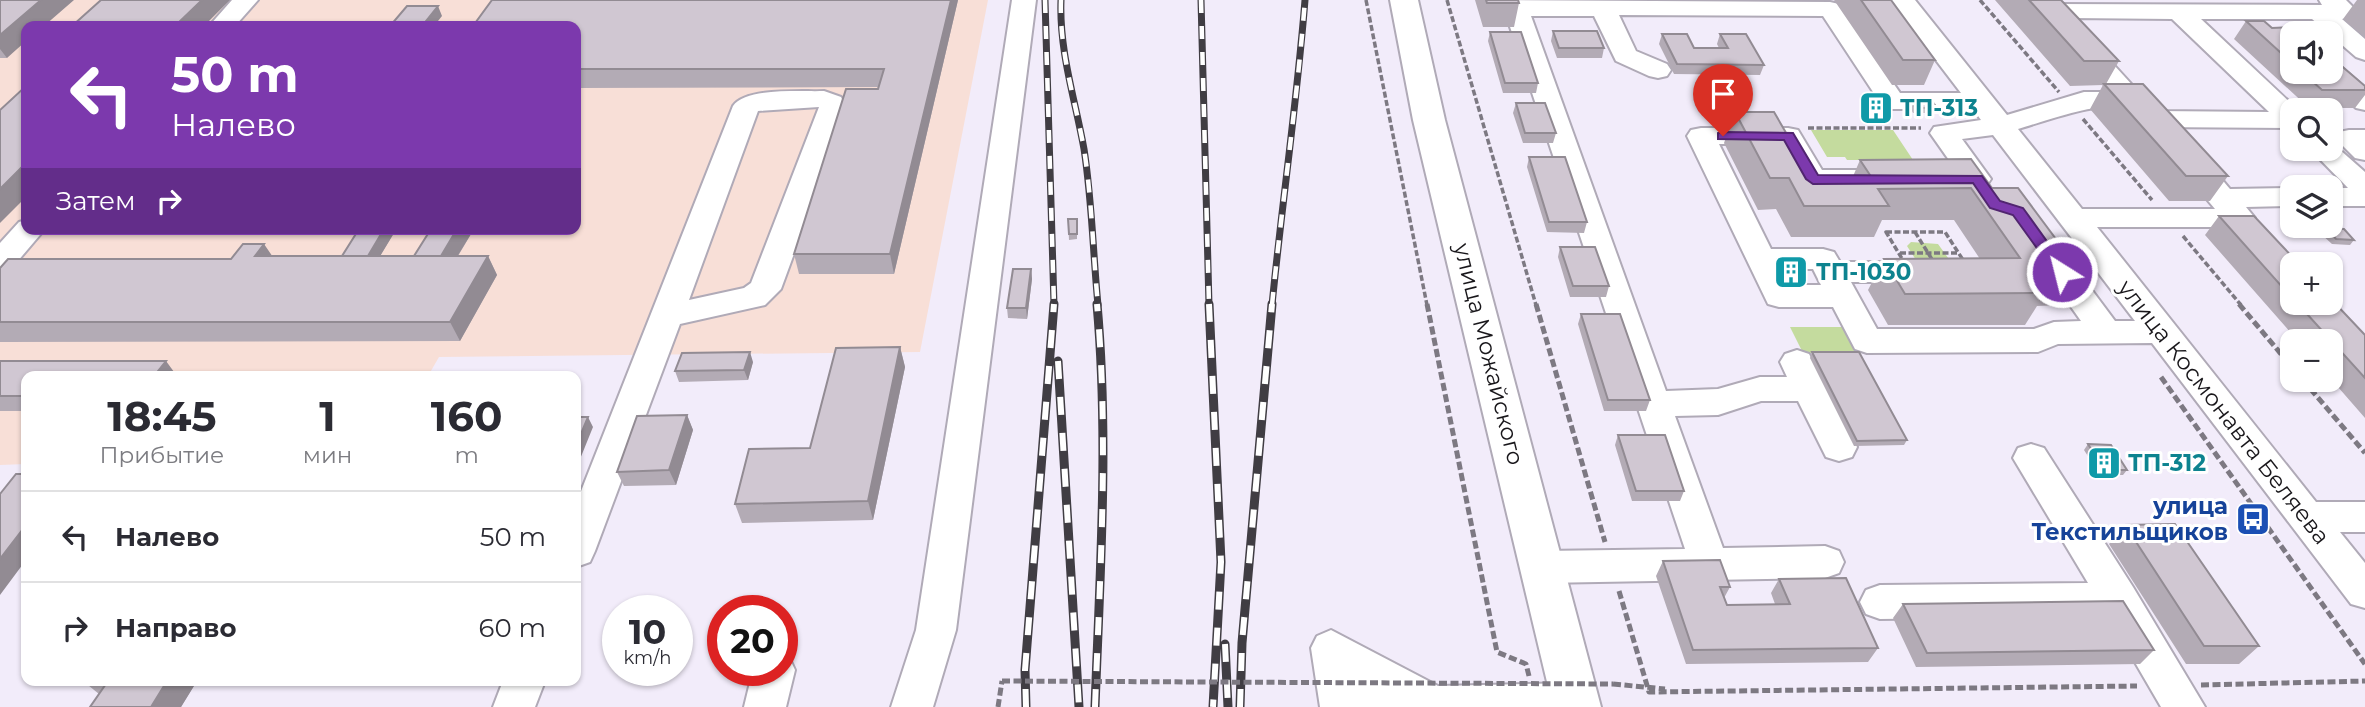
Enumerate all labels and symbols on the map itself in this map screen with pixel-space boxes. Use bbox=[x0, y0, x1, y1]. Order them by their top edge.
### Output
pin bbox=[1693, 64, 1753, 136]
building icon: ТП-313 bbox=[1857, 89, 1895, 127]
place label: ТП-313 bbox=[1900, 94, 1978, 122]
position arrow bbox=[2025, 235, 2099, 309]
street label: улица Можайского bbox=[1448, 239, 1530, 468]
building icon: ТП-1030 bbox=[1772, 253, 1810, 291]
place label: ТП-1030 bbox=[1816, 258, 1911, 286]
street label: улица Космонавта Беляева bbox=[2111, 274, 2336, 550]
building icon: ТП-312 bbox=[2085, 444, 2123, 482]
place label: ТП-312 bbox=[2128, 449, 2206, 477]
place label: улица Текстильщиков bbox=[2032, 492, 2228, 546]
bus stop icon: улица Текстильщиков bbox=[2234, 500, 2272, 538]
speed limit sign: 20 bbox=[707, 595, 798, 686]

